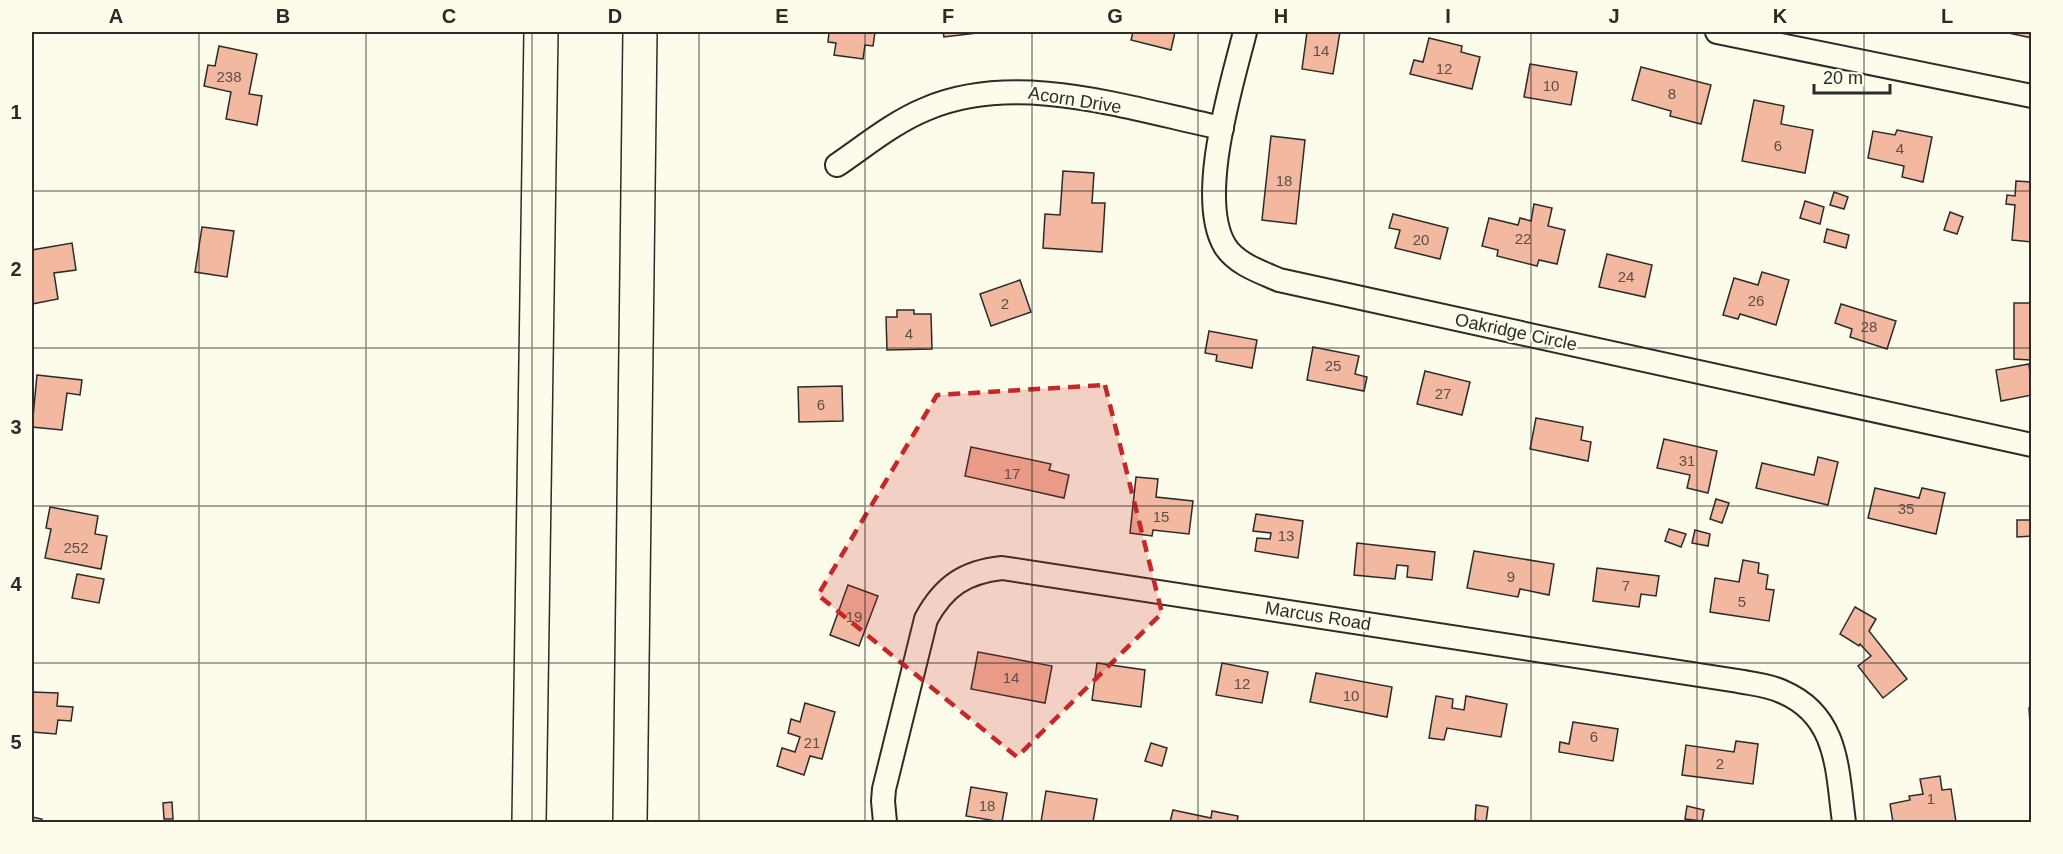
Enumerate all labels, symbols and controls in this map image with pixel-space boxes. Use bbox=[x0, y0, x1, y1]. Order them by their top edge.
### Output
text: A bbox=[109, 5, 123, 27]
text: B bbox=[276, 5, 290, 27]
text: C bbox=[442, 5, 456, 27]
text: D bbox=[608, 5, 622, 27]
text: E bbox=[775, 5, 789, 27]
text: F bbox=[942, 5, 954, 27]
text: G bbox=[1107, 5, 1123, 27]
text: H bbox=[1274, 5, 1288, 27]
text: I bbox=[1445, 5, 1451, 27]
text: J bbox=[1608, 5, 1620, 27]
text: K bbox=[1773, 5, 1788, 27]
text: L bbox=[1941, 5, 1953, 27]
house number: 14 bbox=[1313, 42, 1329, 59]
scale bar bbox=[1814, 57, 1890, 95]
house number: 12 bbox=[1436, 60, 1452, 77]
house number: 238 bbox=[216, 68, 242, 85]
text: 20 m bbox=[1823, 68, 1863, 88]
house number: 10 bbox=[1543, 77, 1559, 94]
street label: Acorn Drive bbox=[1027, 83, 1123, 117]
house number: 8 bbox=[1668, 85, 1676, 102]
text: 1 bbox=[10, 101, 22, 123]
house number: 6 bbox=[1774, 137, 1782, 154]
house number: 4 bbox=[1896, 140, 1904, 157]
house number: 18 bbox=[1276, 172, 1292, 189]
house number: 22 bbox=[1515, 230, 1531, 247]
house number: 20 bbox=[1413, 231, 1429, 248]
text: 2 bbox=[10, 258, 22, 280]
house number: 24 bbox=[1618, 268, 1634, 285]
house number: 26 bbox=[1748, 292, 1764, 309]
house number: 2 bbox=[1001, 295, 1009, 312]
street label: Oakridge Circle bbox=[1453, 309, 1579, 355]
house number: 28 bbox=[1861, 318, 1877, 335]
house number: 4 bbox=[905, 325, 913, 342]
house number: 25 bbox=[1325, 357, 1341, 374]
house number: 27 bbox=[1435, 385, 1451, 402]
house number: 6 bbox=[817, 396, 825, 413]
text: 3 bbox=[10, 416, 22, 438]
house number: 31 bbox=[1679, 452, 1695, 469]
house number: 17 bbox=[1004, 465, 1020, 482]
house number: 35 bbox=[1898, 500, 1914, 517]
house number: 15 bbox=[1153, 508, 1169, 525]
house number: 13 bbox=[1278, 527, 1294, 544]
house number: 252 bbox=[63, 539, 89, 556]
house number: 9 bbox=[1507, 568, 1515, 585]
text: 4 bbox=[10, 573, 22, 595]
house number: 7 bbox=[1622, 577, 1630, 594]
house number: 5 bbox=[1738, 593, 1746, 610]
street label: Marcus Road bbox=[1264, 598, 1372, 634]
house number: 19 bbox=[846, 608, 862, 625]
house number: 14 bbox=[1003, 669, 1019, 686]
house number: 12 bbox=[1234, 675, 1250, 692]
house number: 10 bbox=[1343, 687, 1359, 704]
house number: 6 bbox=[1590, 728, 1598, 745]
text: 5 bbox=[10, 731, 22, 753]
house number: 21 bbox=[804, 734, 820, 751]
house number: 2 bbox=[1716, 755, 1724, 772]
house number: 1 bbox=[1927, 790, 1935, 807]
house number: 18 bbox=[979, 797, 995, 814]

